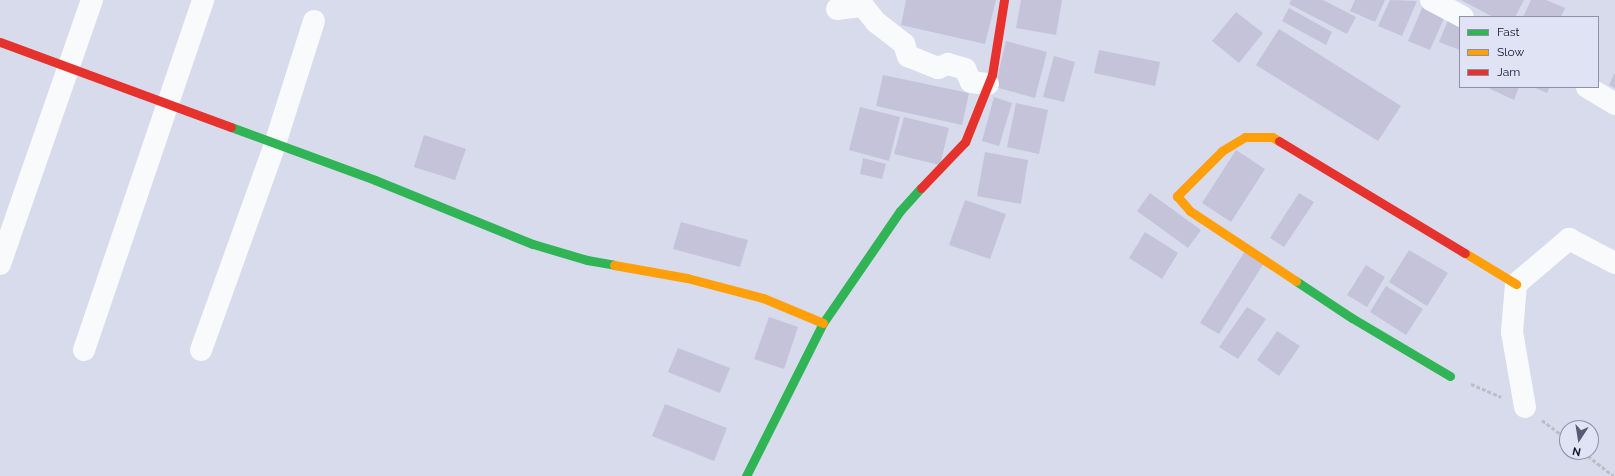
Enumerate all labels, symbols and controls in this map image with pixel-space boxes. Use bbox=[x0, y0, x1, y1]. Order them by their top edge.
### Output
legend bbox=[1459, 16, 1599, 88]
text: Fast bbox=[1497, 25, 1520, 39]
text: Slow bbox=[1497, 45, 1524, 59]
text: Jam bbox=[1497, 65, 1520, 79]
north arrow bbox=[1559, 420, 1599, 460]
text: N bbox=[1571, 444, 1582, 458]

